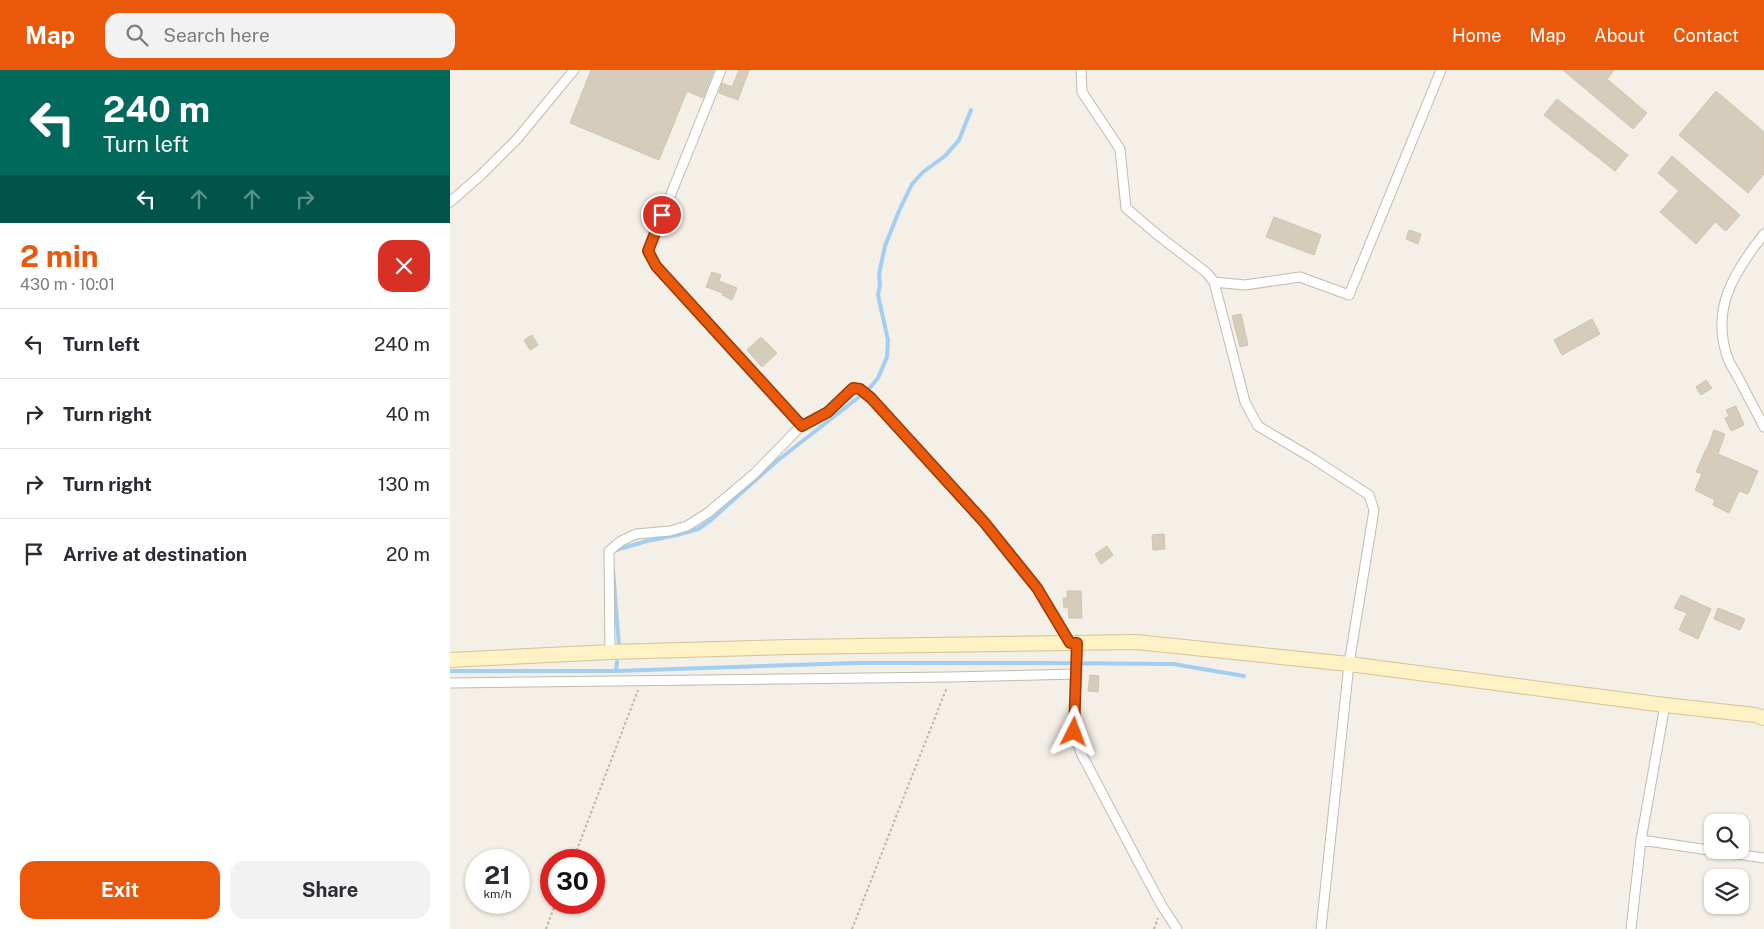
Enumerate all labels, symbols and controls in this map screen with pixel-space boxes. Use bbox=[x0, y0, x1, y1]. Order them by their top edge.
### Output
search box bbox=[105, 13, 455, 58]
text: Map bbox=[25, 21, 75, 49]
icon: search bbox=[123, 21, 151, 49]
text: Search here bbox=[163, 24, 270, 46]
text: Home bbox=[1452, 25, 1502, 46]
text: Map bbox=[1530, 25, 1566, 46]
text: About bbox=[1594, 25, 1645, 46]
text: Contact bbox=[1673, 25, 1739, 46]
text: 240 m bbox=[103, 89, 210, 130]
icon: left bbox=[20, 90, 85, 155]
text: Turn left bbox=[103, 131, 189, 157]
icon: left bbox=[132, 185, 160, 213]
icon: ahead bbox=[185, 185, 213, 213]
icon: ahead bbox=[238, 185, 266, 213]
icon: right bbox=[291, 185, 319, 213]
pin bbox=[641, 194, 683, 236]
icon: arrive bbox=[648, 201, 676, 229]
text: 2 min bbox=[20, 238, 99, 274]
button: close bbox=[378, 240, 430, 292]
text: 430 m · 10:01 bbox=[20, 275, 115, 294]
icon: left bbox=[20, 330, 48, 358]
text: Turn left bbox=[63, 333, 140, 355]
text: 240 m bbox=[374, 333, 430, 355]
icon: right bbox=[20, 400, 48, 428]
text: Turn right bbox=[63, 403, 152, 425]
text: 40 m bbox=[385, 403, 430, 425]
icon: right bbox=[20, 470, 48, 498]
text: Turn right bbox=[63, 473, 152, 495]
text: 130 m bbox=[378, 473, 430, 495]
icon: arrive bbox=[20, 540, 48, 568]
text: Arrive at destination bbox=[63, 543, 247, 565]
text: 20 m bbox=[386, 543, 430, 565]
position arrow bbox=[1047, 705, 1099, 757]
map controls bbox=[1704, 814, 1749, 914]
button: search bbox=[1704, 814, 1749, 859]
speed limit sign: 30 bbox=[540, 849, 605, 914]
text: 21 bbox=[484, 860, 511, 890]
button: Exit bbox=[20, 861, 220, 919]
button: Share bbox=[230, 861, 430, 919]
button: layers bbox=[1704, 869, 1749, 914]
text: km/h bbox=[483, 887, 512, 901]

